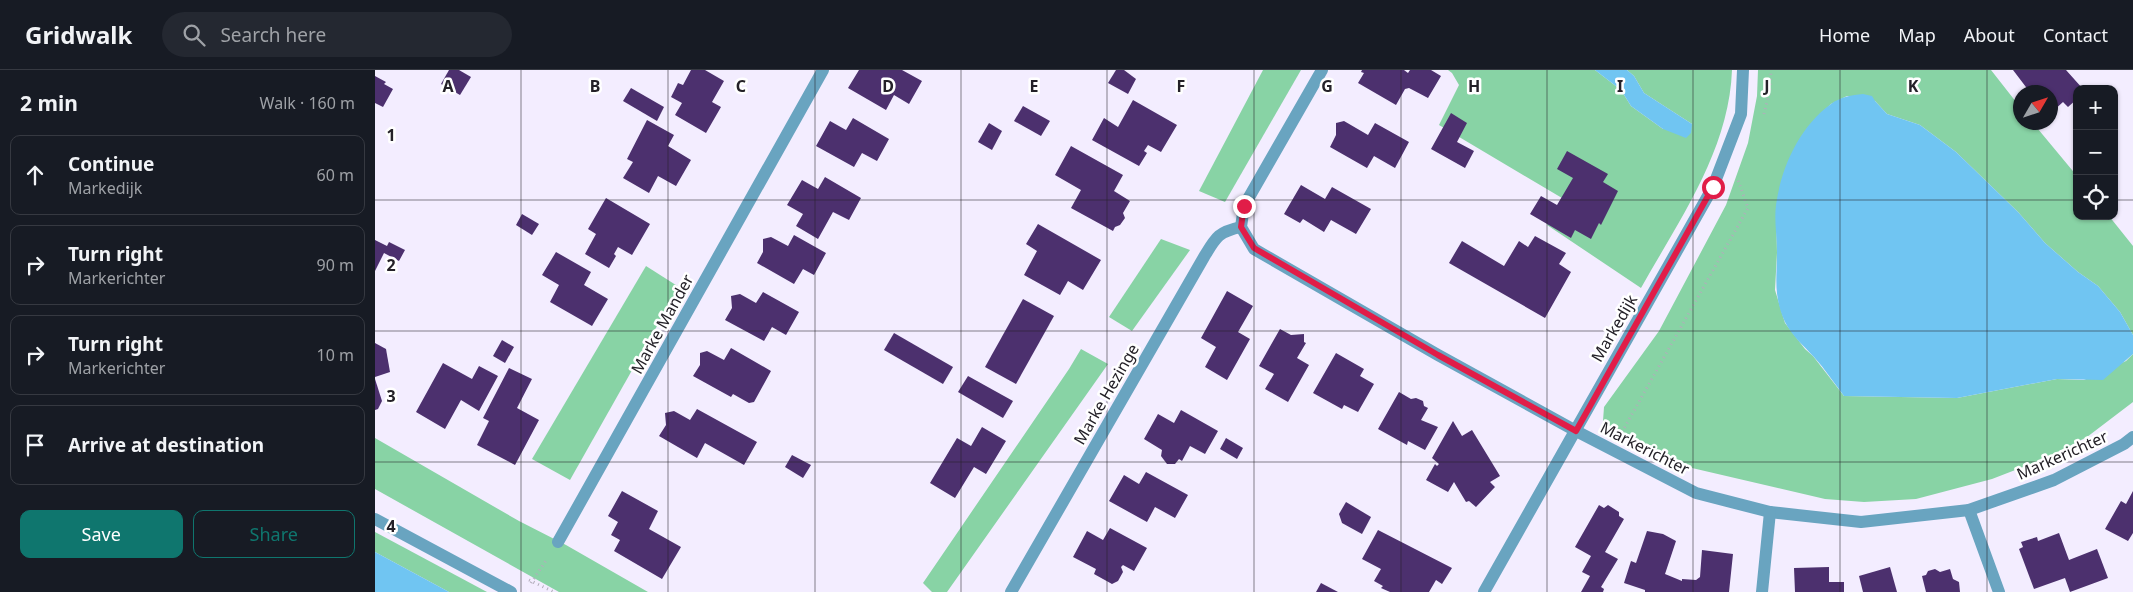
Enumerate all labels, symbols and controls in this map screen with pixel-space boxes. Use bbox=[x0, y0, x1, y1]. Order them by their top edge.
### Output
search box bbox=[162, 12, 512, 57]
text: Gridwalk bbox=[25, 18, 132, 51]
icon: search bbox=[180, 21, 208, 49]
text: Search here bbox=[220, 22, 326, 48]
text: Home bbox=[1819, 23, 1870, 47]
text: Map bbox=[1898, 23, 1936, 47]
text: About bbox=[1964, 23, 2015, 47]
text: Contact bbox=[2043, 23, 2108, 47]
text: A bbox=[442, 75, 454, 97]
text: B bbox=[590, 75, 600, 97]
text: C bbox=[736, 75, 746, 97]
text: D bbox=[882, 75, 894, 97]
text: E bbox=[1030, 75, 1039, 97]
text: F bbox=[1177, 75, 1185, 97]
text: G bbox=[1321, 75, 1333, 97]
text: H bbox=[1468, 75, 1480, 97]
text: I bbox=[1617, 75, 1623, 97]
text: J bbox=[1762, 75, 1770, 97]
text: K bbox=[1908, 75, 1919, 97]
north arrow bbox=[2013, 85, 2058, 130]
map controls bbox=[2073, 85, 2118, 220]
button: + bbox=[2073, 85, 2118, 130]
text: 2 min bbox=[20, 89, 78, 117]
text: Walk · 160 m bbox=[260, 92, 355, 114]
text: 1 bbox=[386, 124, 396, 146]
button: − bbox=[2073, 130, 2118, 175]
text: Continue bbox=[68, 151, 154, 177]
icon: ahead bbox=[21, 161, 49, 189]
text: 60 m bbox=[317, 164, 354, 186]
button: locate bbox=[2073, 175, 2118, 220]
route start bbox=[1702, 176, 1725, 199]
text: Markedijk bbox=[68, 177, 142, 199]
route end bbox=[1233, 195, 1256, 218]
text: Turn right bbox=[68, 241, 163, 267]
icon: right bbox=[21, 251, 49, 279]
text: 90 m bbox=[317, 254, 354, 276]
text: 2 bbox=[386, 254, 396, 276]
text: Markerichter bbox=[68, 267, 165, 289]
street label: Marke Mander bbox=[626, 270, 699, 378]
street label: Markedijk bbox=[1586, 290, 1642, 366]
text: Turn right bbox=[68, 331, 163, 357]
street label: Marke Hezinge bbox=[1068, 340, 1144, 448]
icon: right bbox=[21, 341, 49, 369]
text: 10 m bbox=[317, 344, 354, 366]
text: Markerichter bbox=[68, 357, 165, 379]
text: 3 bbox=[386, 385, 396, 407]
street label: Markerichter bbox=[1597, 416, 1694, 480]
street label: Markerichter bbox=[2013, 425, 2111, 485]
icon: arrive bbox=[21, 431, 49, 459]
text: Arrive at destination bbox=[68, 432, 264, 458]
button: Save bbox=[20, 510, 183, 558]
button: Share bbox=[193, 510, 355, 558]
text: 4 bbox=[386, 515, 396, 537]

